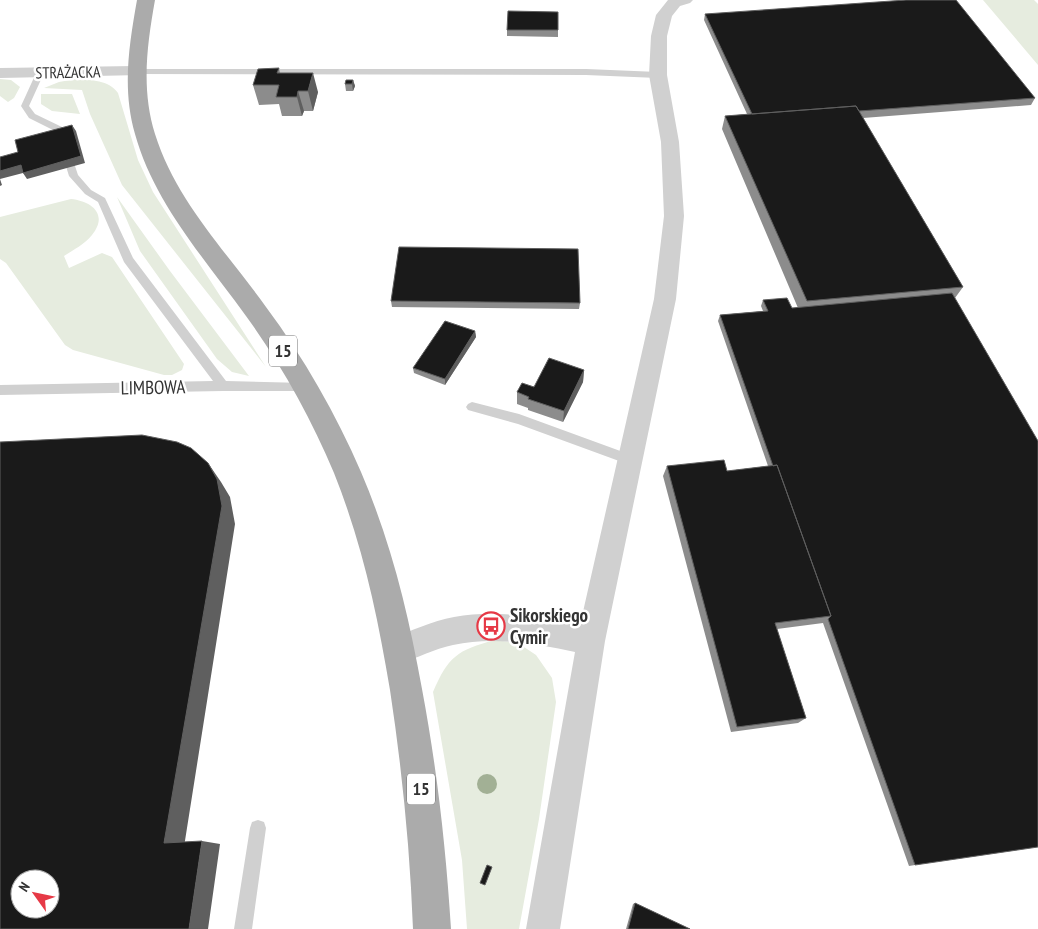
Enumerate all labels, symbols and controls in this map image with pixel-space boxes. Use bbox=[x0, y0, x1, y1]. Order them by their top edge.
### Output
street label: STRAŻACKA bbox=[35, 61, 101, 83]
road number: 15 bbox=[269, 336, 297, 366]
street label: LIMBOWA bbox=[120, 374, 186, 400]
place label: Sikorskiego Cymir bbox=[510, 603, 588, 649]
bus stop icon: Sikorskiego Cymir bbox=[476, 611, 506, 641]
road number: 15 bbox=[407, 774, 435, 804]
north arrow bbox=[10, 869, 60, 919]
text: N bbox=[14, 879, 34, 895]

